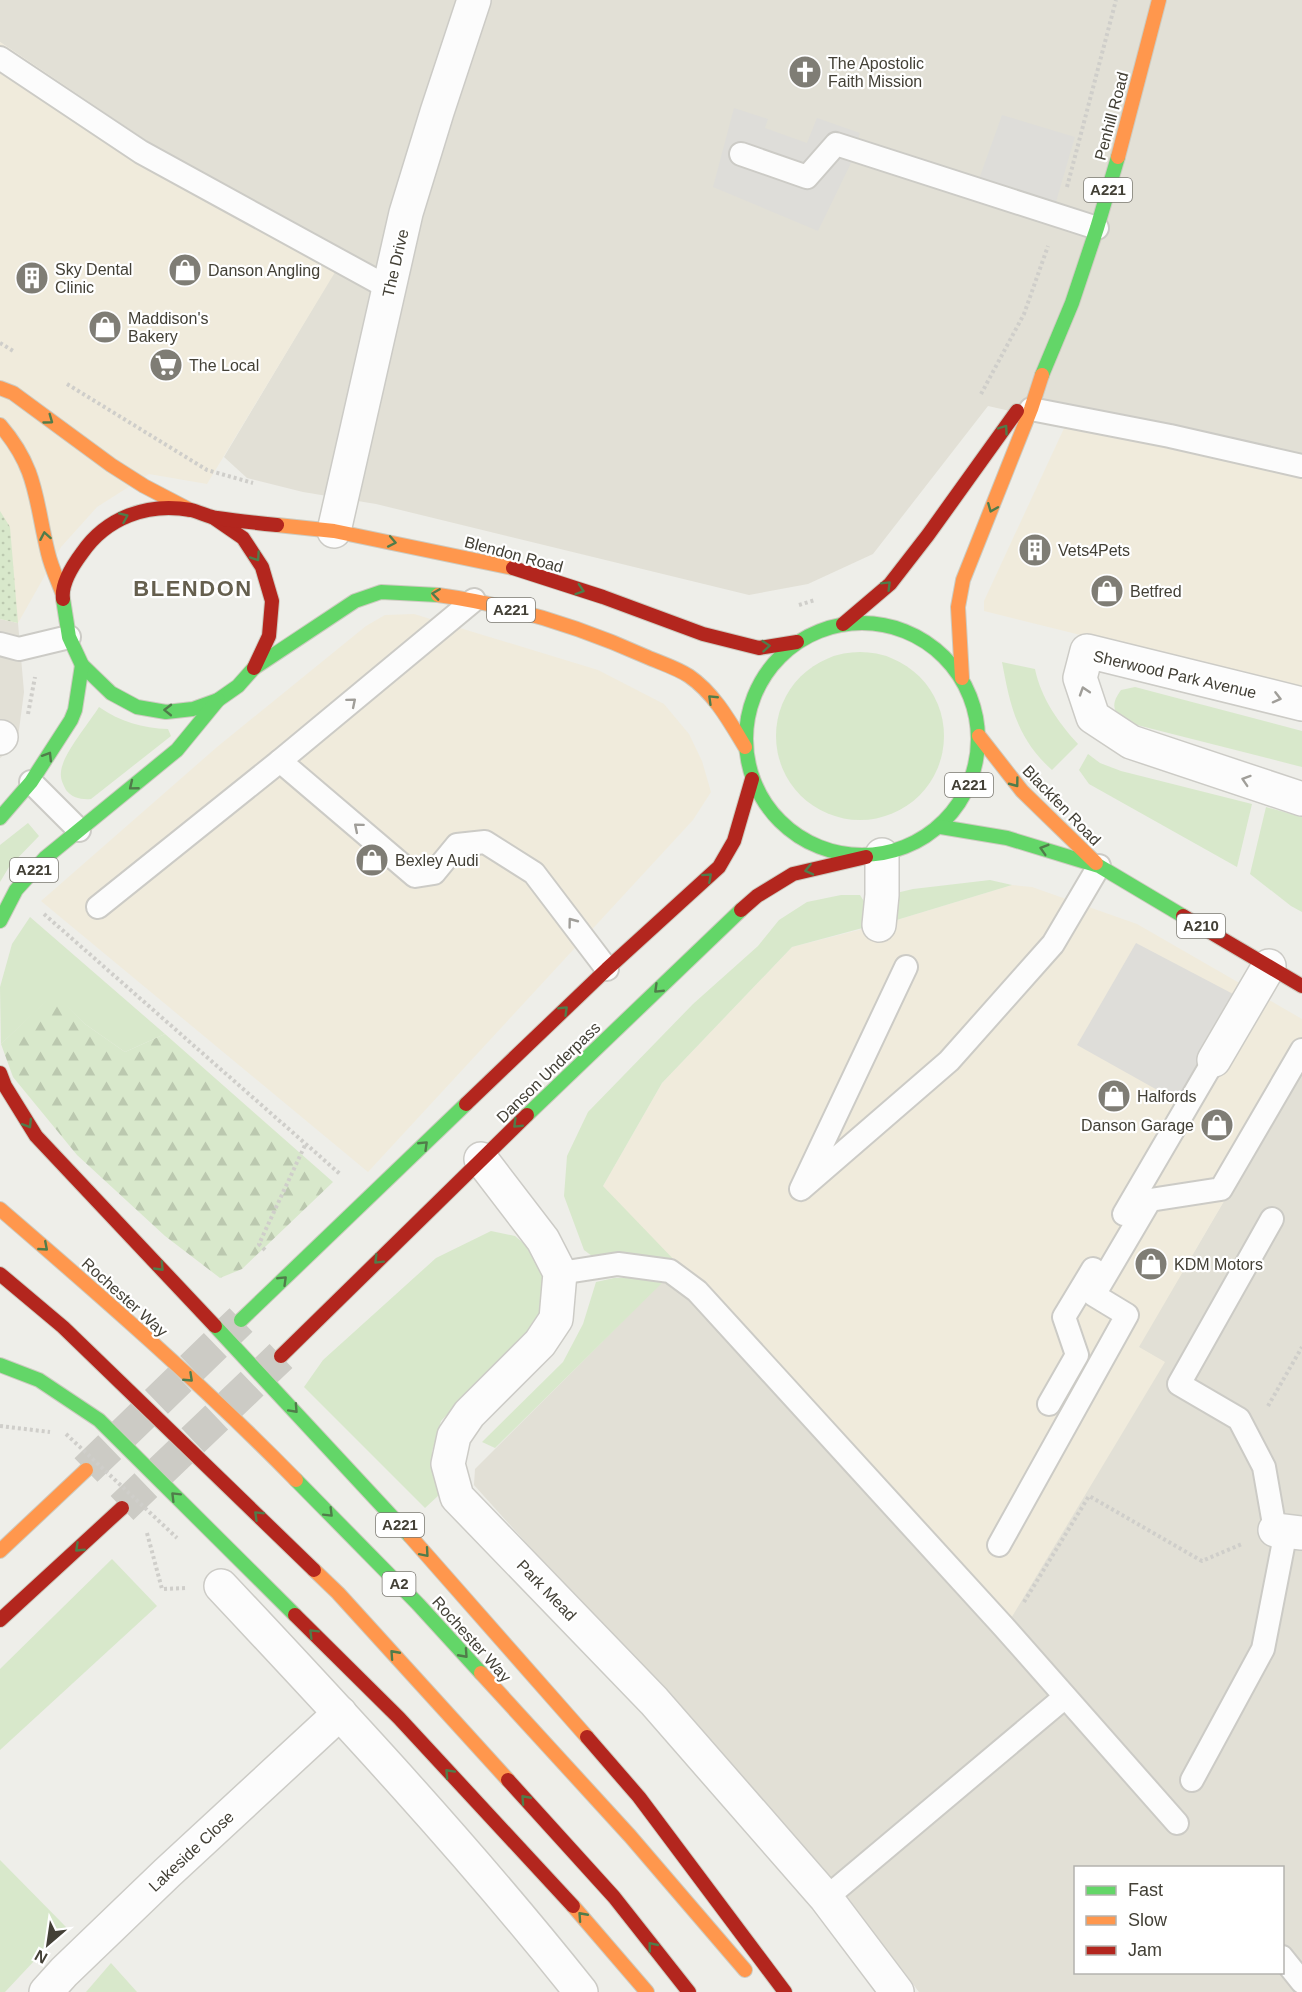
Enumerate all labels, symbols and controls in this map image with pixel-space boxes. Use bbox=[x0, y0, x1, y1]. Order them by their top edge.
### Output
church icon: The Apostolic Faith Mission bbox=[787, 54, 823, 90]
place label: The Apostolic Faith Mission bbox=[828, 55, 924, 90]
street label: Penhill Road bbox=[1092, 70, 1131, 162]
road number: A221 bbox=[1084, 178, 1132, 202]
street label: The Drive bbox=[379, 227, 412, 299]
shop icon: Danson Angling bbox=[167, 252, 203, 288]
building icon: Sky Dental Clinic bbox=[14, 260, 50, 296]
place label: Sky Dental Clinic bbox=[55, 261, 132, 296]
place label: Danson Angling bbox=[208, 262, 320, 279]
shop icon: Maddison's Bakery bbox=[87, 309, 123, 345]
place label: Maddison's Bakery bbox=[128, 310, 208, 345]
supermarket icon: The Local bbox=[148, 347, 184, 383]
place label: The Local bbox=[189, 357, 259, 374]
one-way arrow bbox=[42, 413, 53, 424]
one-way arrow bbox=[997, 424, 1008, 435]
one-way arrow bbox=[986, 502, 999, 513]
one-way arrow bbox=[117, 513, 128, 525]
one-way arrow bbox=[39, 532, 51, 541]
building icon: Vets4Pets bbox=[1017, 532, 1053, 568]
street label: Blendon Road bbox=[463, 533, 565, 576]
one-way arrow bbox=[386, 535, 396, 548]
place label: Vets4Pets bbox=[1058, 542, 1130, 559]
one-way arrow bbox=[249, 550, 260, 561]
shop icon: Betfred bbox=[1089, 573, 1125, 609]
district label: BLENDON bbox=[133, 576, 253, 601]
one-way arrow bbox=[881, 581, 891, 592]
one-way arrow bbox=[574, 583, 585, 595]
place label: Betfred bbox=[1130, 583, 1182, 600]
one-way arrow bbox=[431, 589, 440, 601]
road number: A221 bbox=[487, 598, 535, 622]
one-way arrow bbox=[761, 640, 771, 653]
street label: Sherwood Park Avenue bbox=[1092, 647, 1258, 702]
one-way arrow bbox=[1079, 686, 1091, 697]
one-way arrow bbox=[1272, 690, 1282, 703]
one-way arrow bbox=[709, 696, 720, 707]
one-way arrow bbox=[345, 698, 356, 709]
one-way arrow bbox=[163, 704, 172, 717]
one-way arrow bbox=[41, 752, 53, 762]
street label: Blackfen Road bbox=[1019, 762, 1104, 849]
road number: A221 bbox=[945, 773, 993, 797]
one-way arrow bbox=[1242, 775, 1252, 787]
one-way arrow bbox=[1008, 776, 1019, 787]
one-way arrow bbox=[129, 779, 140, 790]
one-way arrow bbox=[354, 823, 365, 834]
shop icon: Bexley Audi bbox=[354, 842, 390, 878]
one-way arrow bbox=[1039, 844, 1050, 856]
place label: Bexley Audi bbox=[395, 852, 479, 869]
road number: A221 bbox=[10, 858, 58, 882]
one-way arrow bbox=[805, 863, 815, 876]
one-way arrow bbox=[701, 873, 711, 884]
road number: A210 bbox=[1177, 914, 1225, 938]
one-way arrow bbox=[568, 918, 579, 929]
one-way arrow bbox=[655, 982, 666, 993]
one-way arrow bbox=[558, 1006, 568, 1017]
street label: Danson Underpass bbox=[493, 1019, 604, 1126]
shop icon: Halfords bbox=[1096, 1078, 1132, 1114]
place label: Halfords bbox=[1137, 1088, 1197, 1105]
shop icon: Danson Garage bbox=[1199, 1107, 1235, 1143]
one-way arrow bbox=[514, 1117, 524, 1128]
place label: Danson Garage bbox=[1081, 1117, 1194, 1134]
one-way arrow bbox=[21, 1118, 33, 1128]
one-way arrow bbox=[417, 1141, 427, 1152]
one-way arrow bbox=[37, 1240, 48, 1251]
shop icon: KDM Motors bbox=[1133, 1246, 1169, 1282]
one-way arrow bbox=[374, 1253, 385, 1264]
street label: Rochester Way bbox=[79, 1255, 171, 1340]
place label: KDM Motors bbox=[1174, 1256, 1263, 1273]
one-way arrow bbox=[153, 1259, 164, 1270]
one-way arrow bbox=[276, 1276, 287, 1287]
one-way arrow bbox=[183, 1371, 193, 1382]
one-way arrow bbox=[287, 1402, 298, 1413]
one-way arrow bbox=[171, 1492, 182, 1503]
one-way arrow bbox=[322, 1506, 333, 1517]
one-way arrow bbox=[254, 1511, 264, 1522]
road number: A221 bbox=[376, 1513, 424, 1537]
one-way arrow bbox=[75, 1541, 86, 1552]
one-way arrow bbox=[418, 1546, 429, 1557]
street label: Park Mead bbox=[514, 1557, 580, 1624]
road number: A2 bbox=[382, 1572, 416, 1596]
street label: Rochester Way bbox=[429, 1593, 514, 1685]
one-way arrow bbox=[310, 1629, 320, 1640]
one-way arrow bbox=[457, 1647, 468, 1658]
one-way arrow bbox=[390, 1650, 401, 1661]
one-way arrow bbox=[445, 1769, 456, 1779]
one-way arrow bbox=[521, 1795, 532, 1806]
street label: Lakeside Close bbox=[146, 1808, 237, 1895]
legend bbox=[1074, 1866, 1284, 1974]
text: Fast bbox=[1128, 1880, 1163, 1900]
text: Slow bbox=[1128, 1910, 1168, 1930]
one-way arrow bbox=[578, 1912, 589, 1923]
north arrow bbox=[18, 1914, 78, 1974]
text: Jam bbox=[1128, 1940, 1162, 1960]
one-way arrow bbox=[649, 1942, 660, 1953]
text: N bbox=[32, 1946, 50, 1967]

